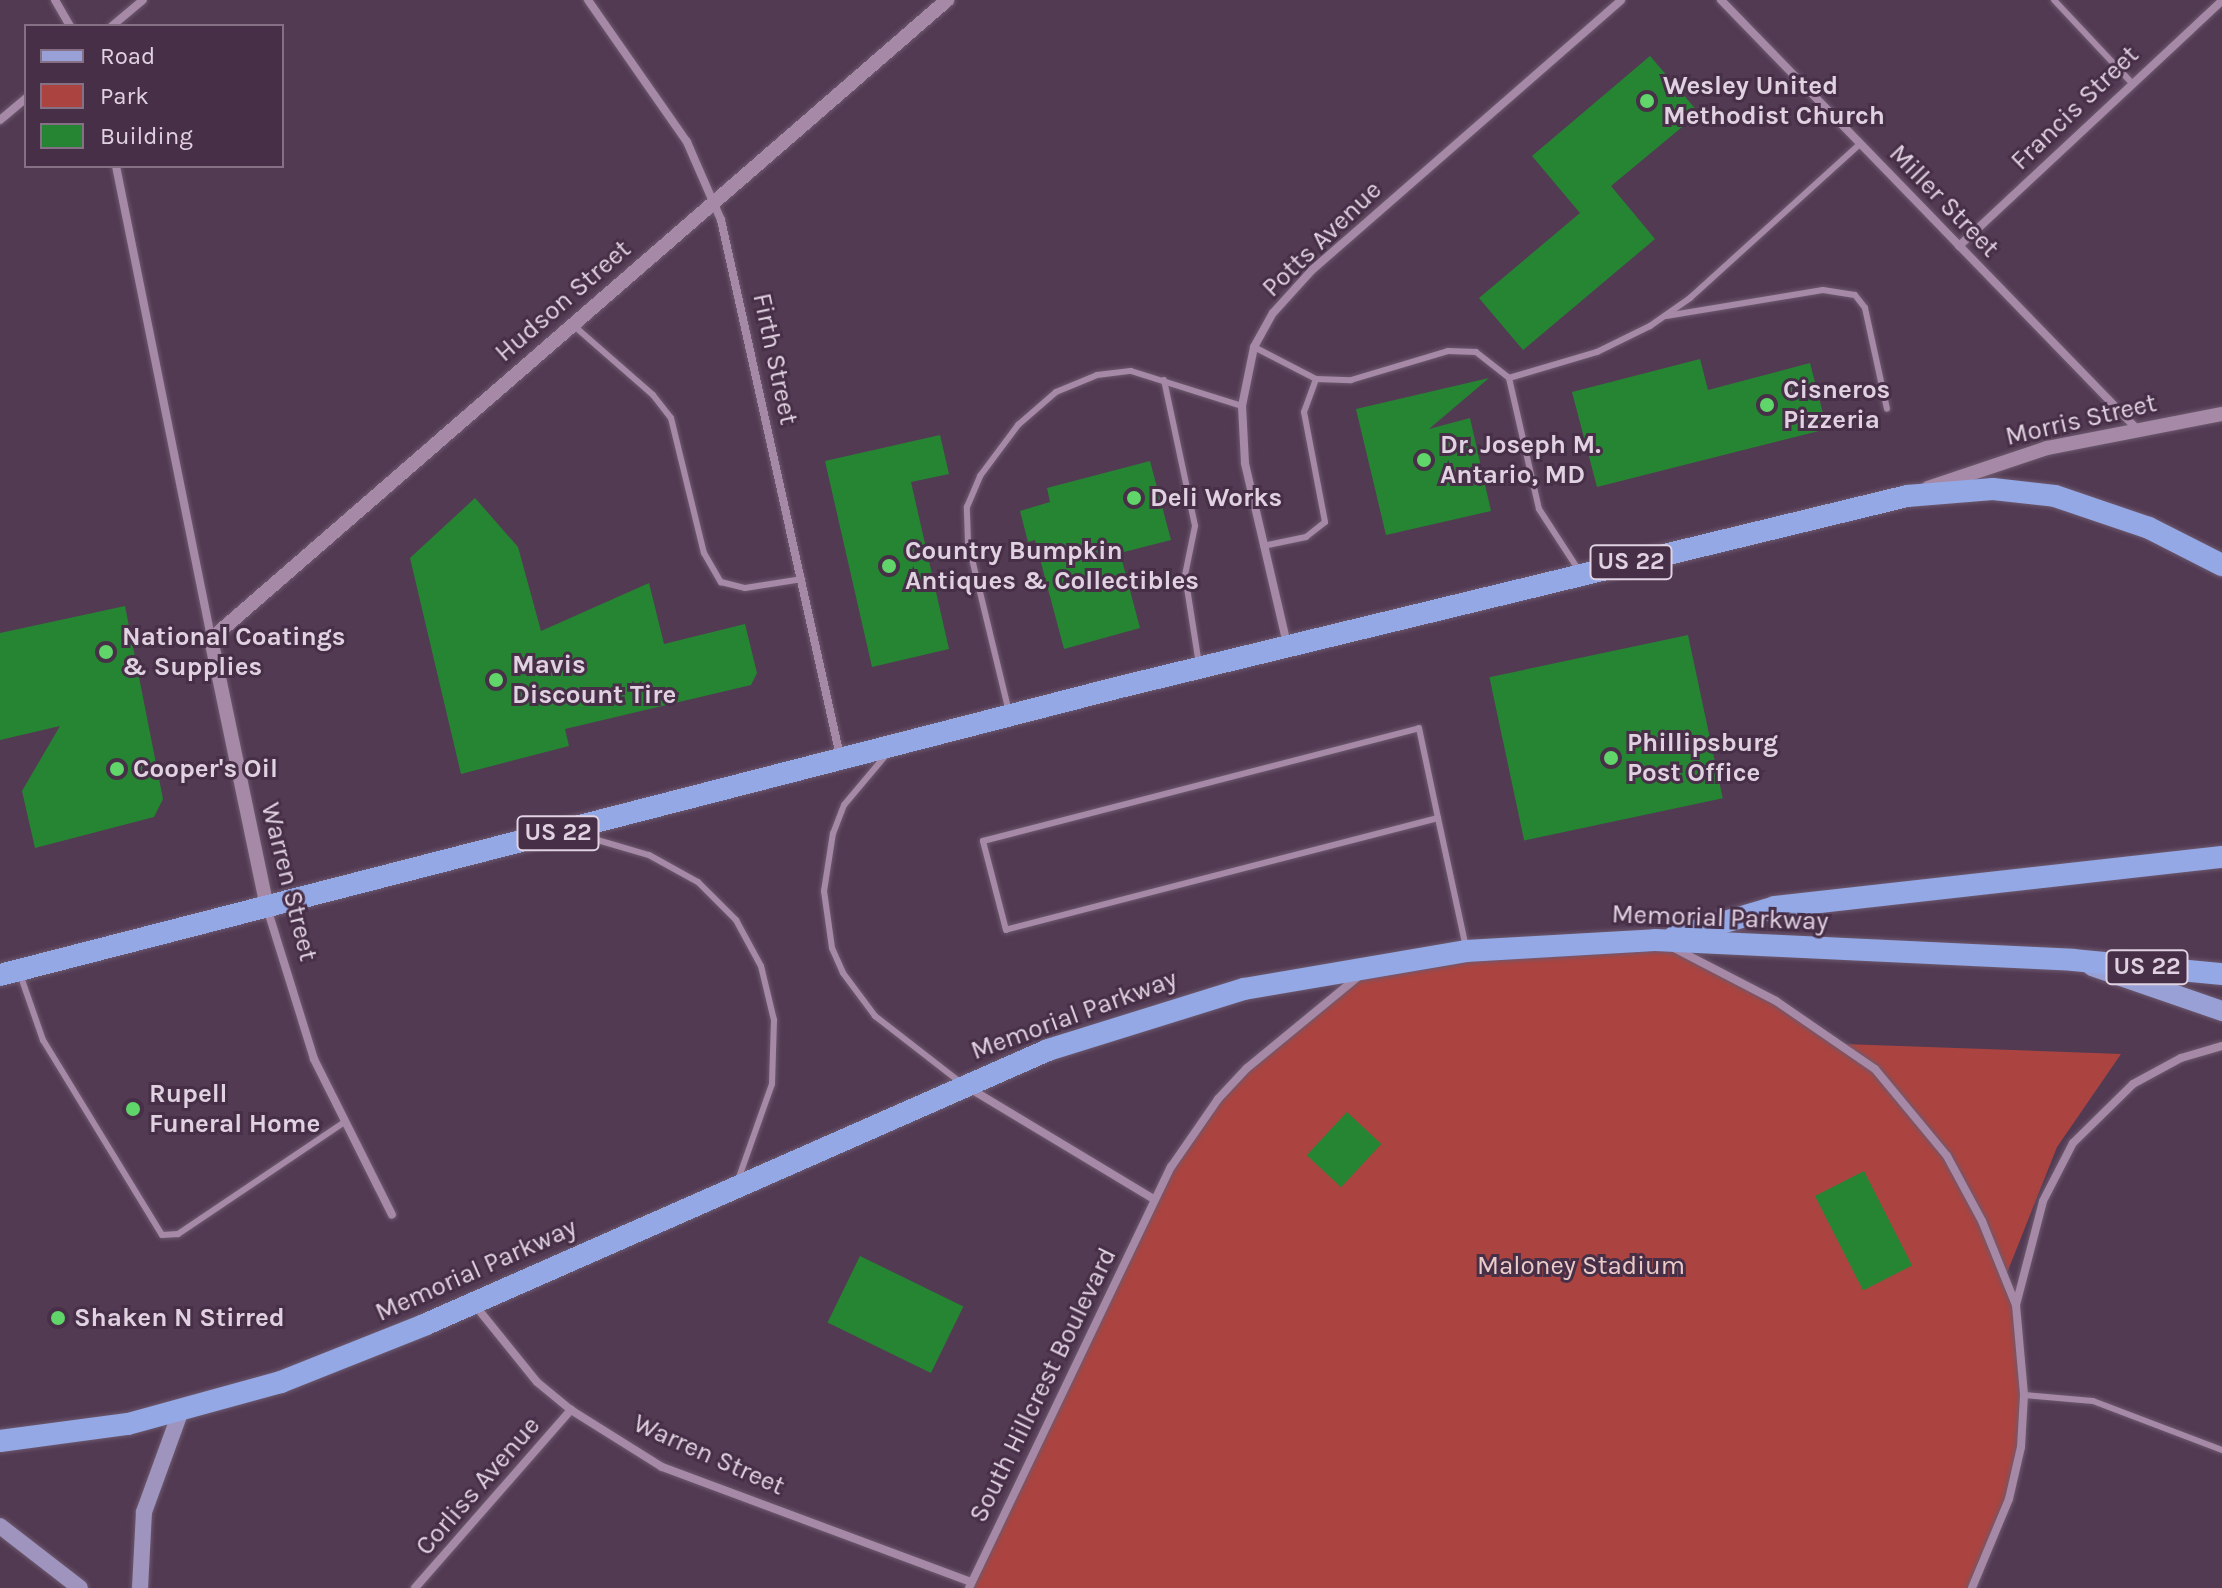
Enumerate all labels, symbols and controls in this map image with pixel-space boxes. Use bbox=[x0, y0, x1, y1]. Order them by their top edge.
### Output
legend bbox=[24, 24, 284, 168]
street label: Francis Street bbox=[2005, 39, 2145, 177]
text: Road bbox=[100, 42, 155, 70]
place label: Wesley United Methodist Church bbox=[1663, 70, 1885, 132]
text: Park bbox=[100, 82, 149, 110]
marker: Wesley United Methodist Church bbox=[1638, 92, 1656, 110]
text: Building bbox=[100, 122, 193, 150]
street label: Miller Street bbox=[1883, 138, 2005, 264]
street label: Potts Avenue bbox=[1256, 174, 1388, 304]
street label: Hudson Street bbox=[489, 234, 637, 368]
street label: Firth Street bbox=[746, 290, 804, 428]
place label: Cisneros Pizzeria bbox=[1783, 374, 1890, 436]
street label: Morris Street bbox=[2002, 387, 2160, 453]
marker: Cisneros Pizzeria bbox=[1758, 396, 1776, 414]
place label: Dr. Joseph M. Antario, MD bbox=[1440, 429, 1601, 490]
marker: Dr. Joseph M. Antario, MD bbox=[1415, 451, 1433, 469]
place label: Deli Works bbox=[1150, 482, 1282, 514]
marker: Deli Works bbox=[1125, 489, 1143, 507]
place label: Country Bumpkin Antiques & Collectibles bbox=[905, 535, 1199, 596]
road number: US 22 bbox=[1589, 542, 1673, 582]
marker: Country Bumpkin Antiques & Collectibles bbox=[880, 557, 898, 575]
place label: National Coatings & Supplies bbox=[122, 621, 345, 682]
marker: National Coatings & Supplies bbox=[97, 643, 115, 661]
place label: Mavis Discount Tire bbox=[512, 649, 676, 710]
marker: Mavis Discount Tire bbox=[487, 671, 505, 689]
place label: Phillipsburg Post Office bbox=[1627, 727, 1778, 788]
marker: Phillipsburg Post Office bbox=[1602, 749, 1620, 767]
place label: Cooper's Oil bbox=[133, 753, 278, 785]
marker: Cooper's Oil bbox=[108, 760, 126, 778]
street label: Warren Street bbox=[254, 800, 324, 964]
road number: US 22 bbox=[516, 813, 600, 853]
street label: Memorial Parkway bbox=[1611, 899, 1829, 937]
road number: US 22 bbox=[2105, 947, 2189, 987]
street label: Memorial Parkway bbox=[967, 963, 1181, 1067]
place label: Rupell Funeral Home bbox=[149, 1078, 320, 1140]
marker: Rupell Funeral Home bbox=[124, 1100, 142, 1118]
street label: Memorial Parkway bbox=[371, 1212, 581, 1328]
street label: South Hillcrest Boulevard bbox=[963, 1243, 1123, 1527]
park label: Maloney Stadium bbox=[1477, 1250, 1685, 1282]
place label: Shaken N Stirred bbox=[74, 1302, 285, 1334]
marker: Shaken N Stirred bbox=[49, 1309, 67, 1327]
street label: Warren Street bbox=[629, 1408, 789, 1502]
street label: Corliss Avenue bbox=[409, 1410, 547, 1562]

